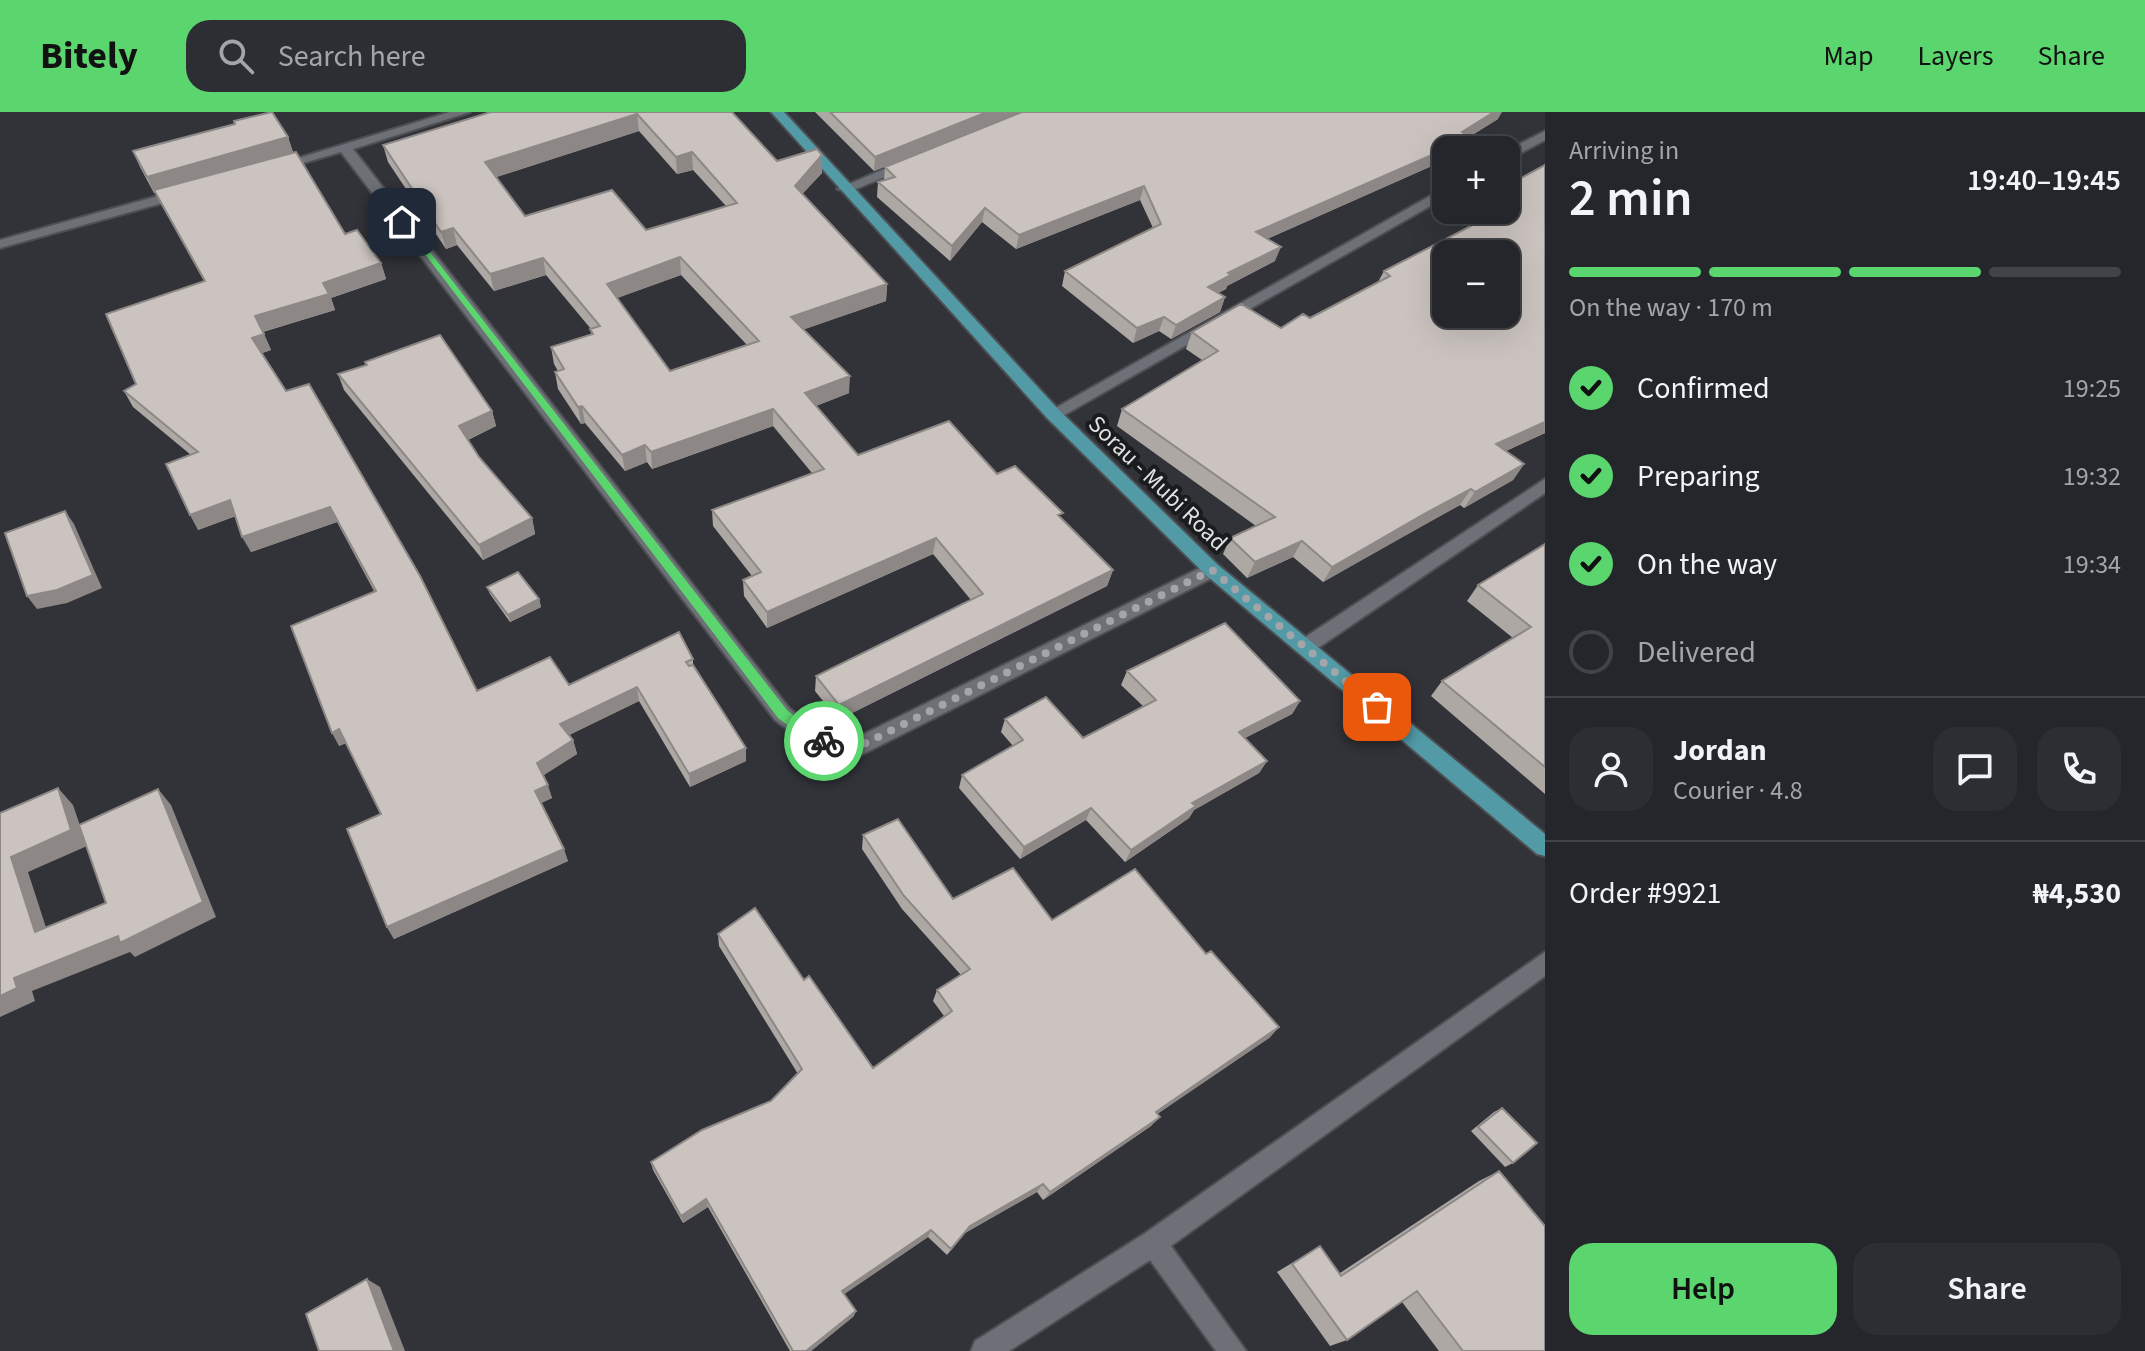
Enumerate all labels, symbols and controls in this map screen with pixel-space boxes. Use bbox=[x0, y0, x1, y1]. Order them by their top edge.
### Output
search box bbox=[186, 20, 746, 92]
text: Bitely bbox=[40, 29, 138, 83]
icon: search bbox=[214, 34, 258, 78]
text: Search here bbox=[278, 35, 426, 78]
text: Map bbox=[1823, 36, 1873, 76]
text: Layers bbox=[1917, 36, 1993, 76]
text: Share bbox=[2037, 36, 2105, 76]
text: Arriving in bbox=[1569, 132, 1679, 169]
map controls bbox=[1432, 136, 1520, 328]
button: + bbox=[1432, 136, 1520, 224]
text: 19:40–19:45 bbox=[1967, 159, 2121, 202]
text: 2 min bbox=[1569, 162, 1693, 236]
pin bbox=[368, 188, 436, 256]
icon: home bbox=[380, 200, 424, 244]
button: − bbox=[1432, 240, 1520, 328]
text: On the way · 170 m bbox=[1569, 289, 1773, 326]
icon: check bbox=[1569, 366, 1613, 410]
text: Confirmed bbox=[1637, 367, 1770, 410]
text: 19:25 bbox=[2063, 370, 2121, 407]
street label: Sorau - Mubi Road bbox=[1080, 408, 1235, 559]
icon: check bbox=[1569, 454, 1613, 498]
text: Preparing bbox=[1637, 455, 1760, 498]
text: 19:32 bbox=[2063, 458, 2121, 495]
icon: check bbox=[1569, 542, 1613, 586]
text: On the way bbox=[1637, 543, 1777, 586]
text: 19:34 bbox=[2063, 546, 2121, 583]
text: Delivered bbox=[1637, 631, 1756, 674]
pin bbox=[1343, 673, 1411, 741]
icon: bag bbox=[1355, 685, 1399, 729]
courier bbox=[784, 701, 864, 781]
icon: bike bbox=[802, 719, 846, 763]
button: person bbox=[1569, 727, 1653, 811]
button: chat bbox=[1933, 727, 2017, 811]
button: phone bbox=[2037, 727, 2121, 811]
text: Jordan bbox=[1673, 729, 1767, 772]
text: Courier · 4.8 bbox=[1673, 772, 1803, 809]
text: Order #9921 bbox=[1569, 872, 1722, 915]
text: ₦4,530 bbox=[2033, 872, 2121, 915]
button: Help bbox=[1569, 1243, 1837, 1335]
button: Share bbox=[1853, 1243, 2121, 1335]

